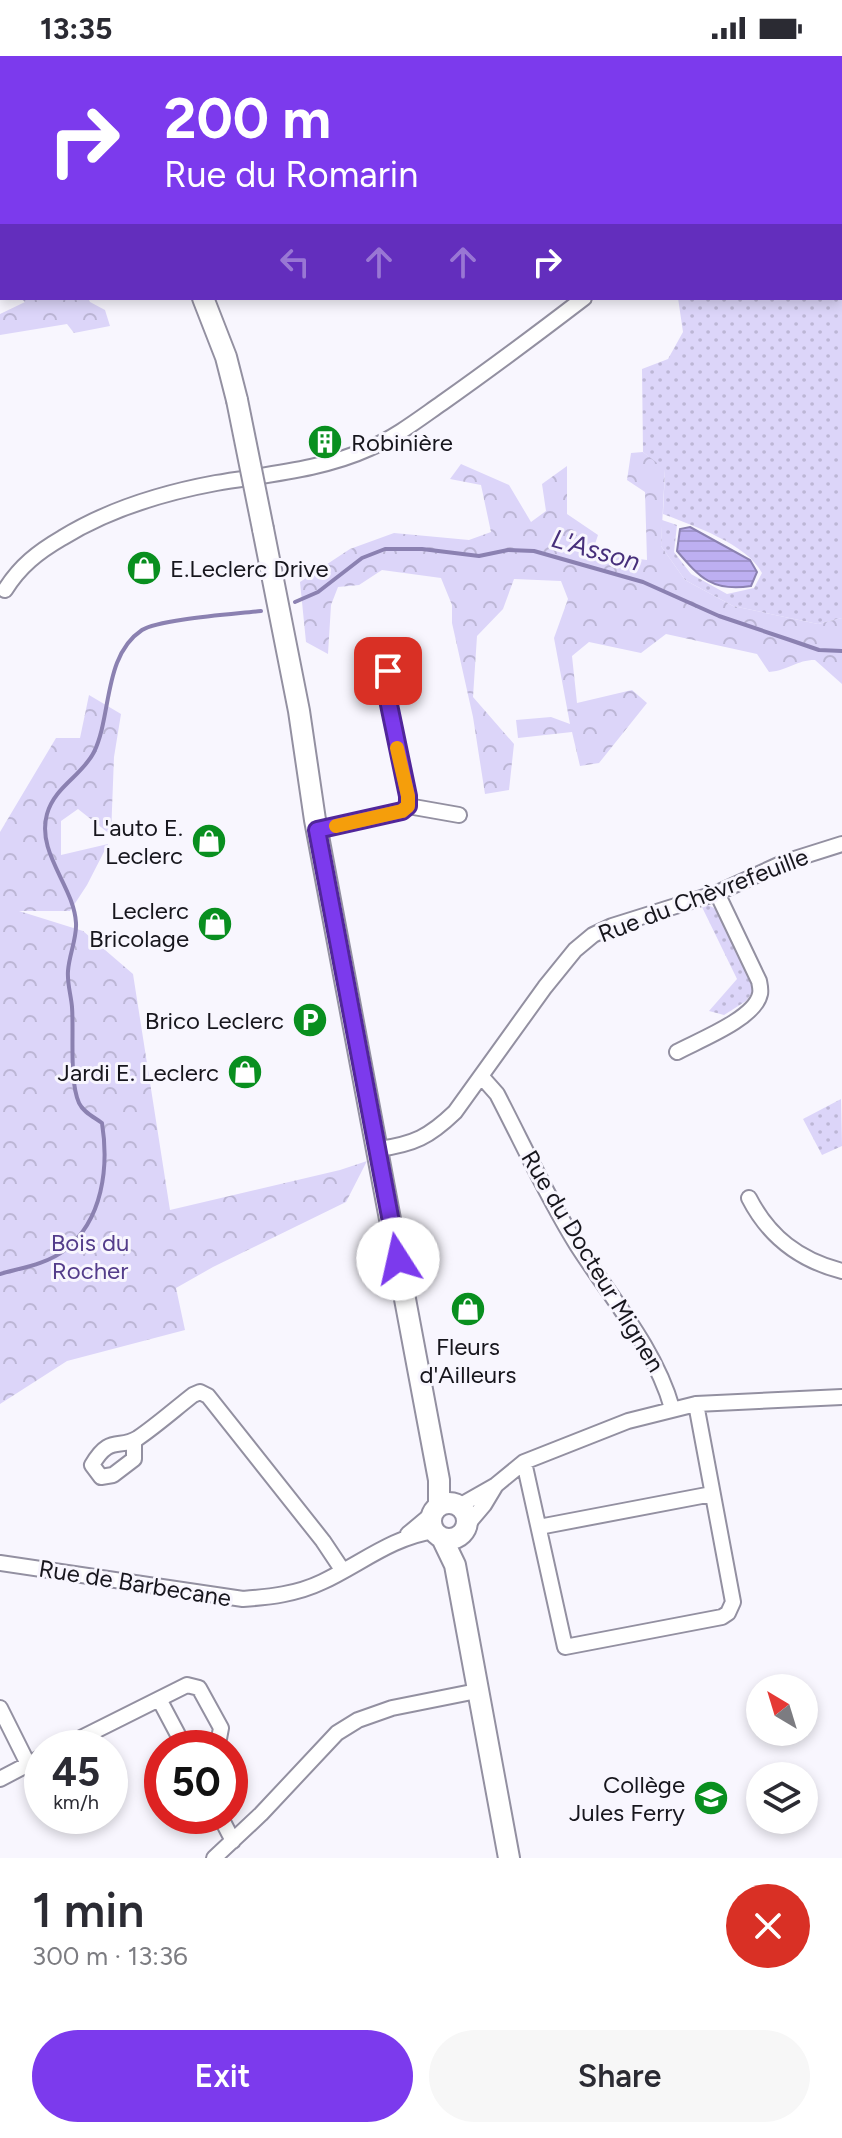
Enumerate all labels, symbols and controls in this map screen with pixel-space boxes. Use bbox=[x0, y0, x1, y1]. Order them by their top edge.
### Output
text: 13:35 bbox=[40, 10, 112, 47]
text: 200 m bbox=[164, 85, 331, 152]
icon: right bbox=[32, 88, 136, 192]
text: Rue du Romarin bbox=[164, 153, 418, 196]
icon: left bbox=[273, 240, 317, 284]
icon: ahead bbox=[357, 240, 401, 284]
icon: ahead bbox=[441, 240, 485, 284]
icon: right bbox=[525, 240, 569, 284]
building icon: Robinière bbox=[306, 423, 344, 461]
place label: Robinière bbox=[351, 428, 453, 457]
water label: L'Asson bbox=[548, 522, 644, 578]
shop icon: E.Leclerc Drive bbox=[125, 549, 163, 587]
place label: E.Leclerc Drive bbox=[170, 554, 329, 583]
pin bbox=[354, 637, 422, 705]
icon: arrive bbox=[366, 649, 410, 693]
place label: L'auto E. Leclerc bbox=[92, 813, 183, 870]
shop icon: L'auto E. Leclerc bbox=[190, 822, 228, 860]
street label: Rue du Chèvrefeuille bbox=[594, 842, 812, 948]
place label: Leclerc Bricolage bbox=[89, 896, 189, 953]
shop icon: Leclerc Bricolage bbox=[196, 905, 234, 943]
parking icon: Brico Leclerc bbox=[291, 1001, 329, 1039]
place label: Brico Leclerc bbox=[145, 1006, 284, 1035]
shop icon: Jardi E. Leclerc bbox=[226, 1053, 264, 1091]
place label: Jardi E. Leclerc bbox=[58, 1058, 219, 1087]
street label: Rue du Docteur Mignen bbox=[515, 1145, 671, 1377]
position arrow bbox=[356, 1217, 440, 1301]
park label: Bois du Rocher bbox=[51, 1228, 129, 1285]
shop icon: Fleurs d'Ailleurs bbox=[449, 1290, 487, 1328]
place label: Fleurs d'Ailleurs bbox=[419, 1332, 517, 1389]
street label: Rue de Barbecane bbox=[37, 1553, 233, 1613]
north arrow bbox=[746, 1674, 818, 1746]
map controls bbox=[746, 1674, 818, 1834]
speed limit sign: 50 bbox=[144, 1730, 248, 1834]
text: 45 bbox=[52, 1748, 100, 1796]
button: layers bbox=[746, 1762, 818, 1834]
place label: Collège Jules Ferry bbox=[569, 1770, 685, 1827]
school or university icon: Collège Jules Ferry bbox=[692, 1779, 730, 1817]
text: km/h bbox=[53, 1790, 99, 1814]
text: 1 min bbox=[32, 1881, 144, 1939]
button: close bbox=[726, 1884, 810, 1968]
text: 300 m · 13:36 bbox=[32, 1940, 188, 1972]
button: Exit bbox=[32, 2030, 413, 2122]
button: Share bbox=[429, 2030, 810, 2122]

